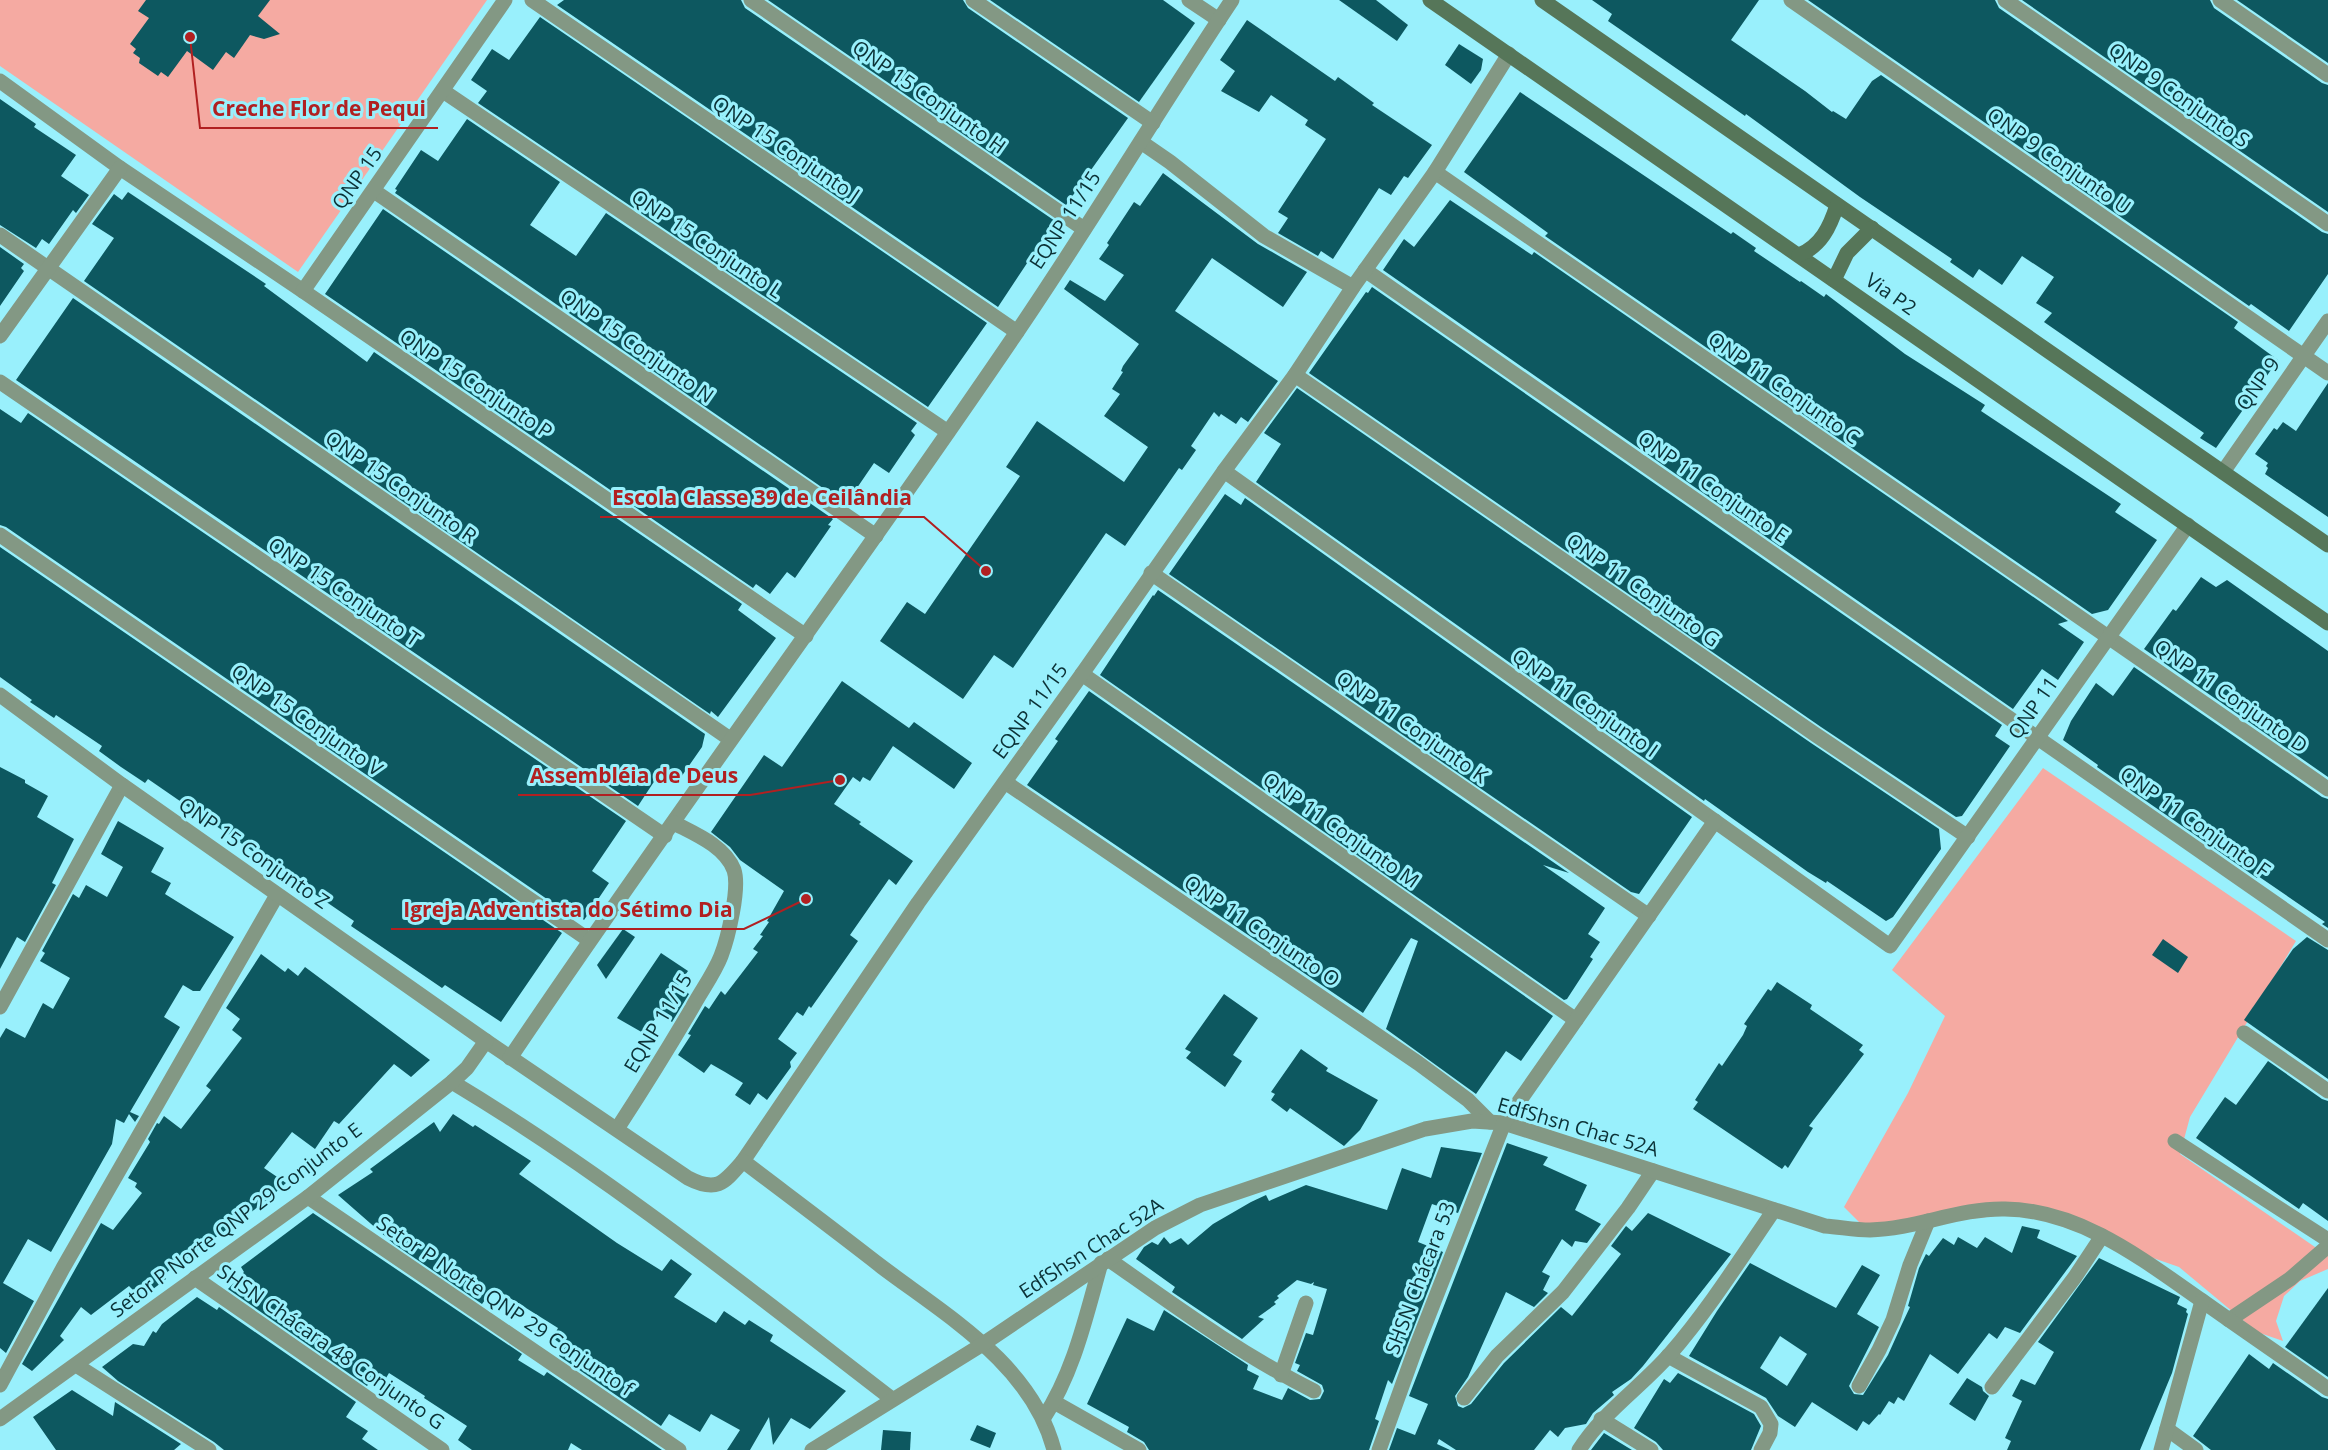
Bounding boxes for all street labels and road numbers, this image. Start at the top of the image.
street label: QNP 15 Conjunto H [847,33,1011,160]
street label: QNP 9 Conjunto S [2103,36,2255,153]
street label: QNP 15 Conjunto J [707,89,865,208]
street label: QNP 9 Conjunto U [1982,101,2137,220]
street label: QNP 15 [325,141,388,214]
street label: EQNP 11/15 [1023,165,1106,274]
street label: QNP 15 Conjunto L [626,183,788,304]
street label: Via P2 [1860,266,1922,321]
street label: QNP 15 Conjunto N [555,282,719,409]
street label: QNP 15 Conjunto P [395,322,558,445]
street label: QNP 11 Conjunto C [1703,325,1865,450]
street label: QNP 9 [2230,352,2286,416]
street label: QNP 15 Conjunto R [320,424,483,549]
street label: QNP 11 Conjunto E [1633,425,1794,549]
street label: QNP 11 Conjunto G [1561,527,1725,653]
street label: QNP 15 Conjunto T [263,531,426,652]
street label: QNP 11 Conjunto D [2149,633,2313,759]
street label: QNP 11 Conjunto I [1507,642,1664,763]
street label: QNP 15 Conjunto V [226,657,388,782]
street label: EQNP 11/15 [986,657,1073,764]
street label: QNP 11 Conjunto K [1331,664,1494,789]
street label: QNP 11 [2001,671,2064,744]
street label: QNP 11 Conjunto F [2115,760,2276,883]
street label: QNP 11 Conjunto M [1258,766,1425,894]
street label: QNP 15 Conjunto Z [174,790,335,915]
street label: QNP 11 Conjunto O [1179,868,1345,993]
street label: EQNP 11/15 [617,968,698,1078]
street label: EdfShsn Chac 52A [1494,1091,1662,1163]
street label: Setor P Norte QNP 29 Conjunto E [104,1116,367,1323]
street label: EdfShsn Chac 52A [1014,1191,1168,1304]
street label: SHSN Chácara 53 [1378,1198,1461,1358]
street label: Setor P Norte QNP 29 Conjunto f [372,1209,640,1403]
street label: SHSN Chácara 48 Conjunto G [212,1258,450,1436]

